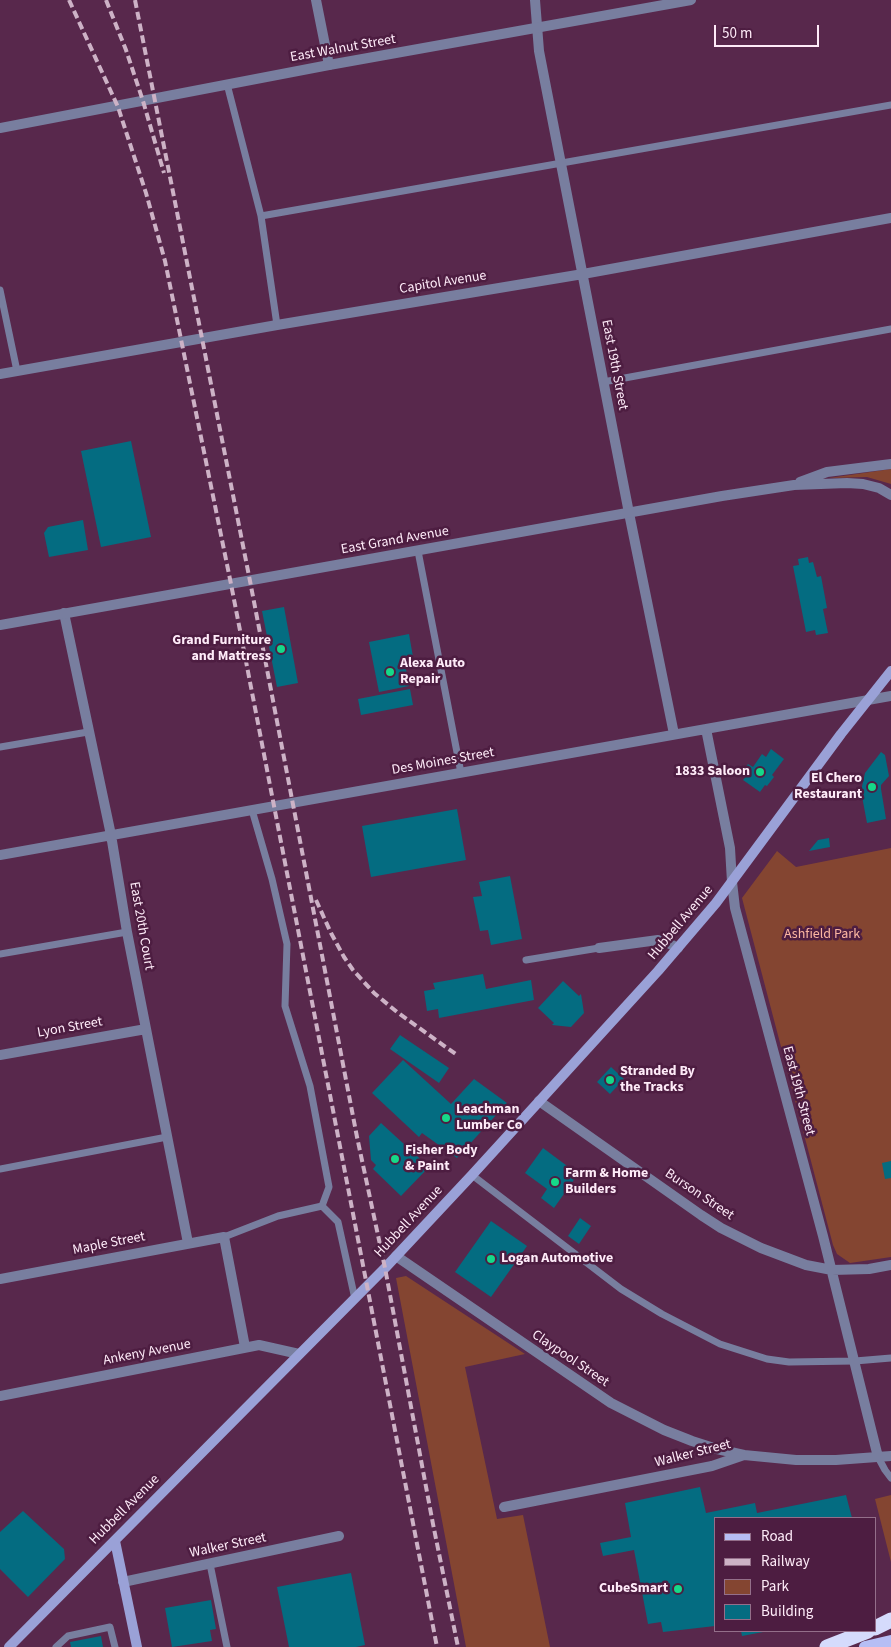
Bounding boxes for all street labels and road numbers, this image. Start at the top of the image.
street label: East Walnut Street [289,31,397,67]
street label: Capitol Avenue [398,268,488,298]
street label: East 19th Street [597,318,631,412]
street label: East Grand Avenue [340,523,450,559]
street label: Des Moines Street [390,745,496,779]
street label: East 20th Court [125,881,157,971]
street label: Hubbell Avenue [645,882,717,964]
street label: Lyon Street [36,1014,104,1042]
street label: East 19th Street [778,1045,818,1137]
street label: Burson Street [661,1166,737,1224]
street label: Hubbell Avenue [371,1183,447,1261]
street label: Maple Street [71,1229,147,1259]
street label: Claypool Street [528,1327,612,1391]
street label: Ankeny Avenue [102,1336,192,1370]
street label: Walker Street [653,1436,733,1472]
street label: Hubbell Avenue [86,1471,164,1549]
street label: Walker Street [188,1530,268,1562]

